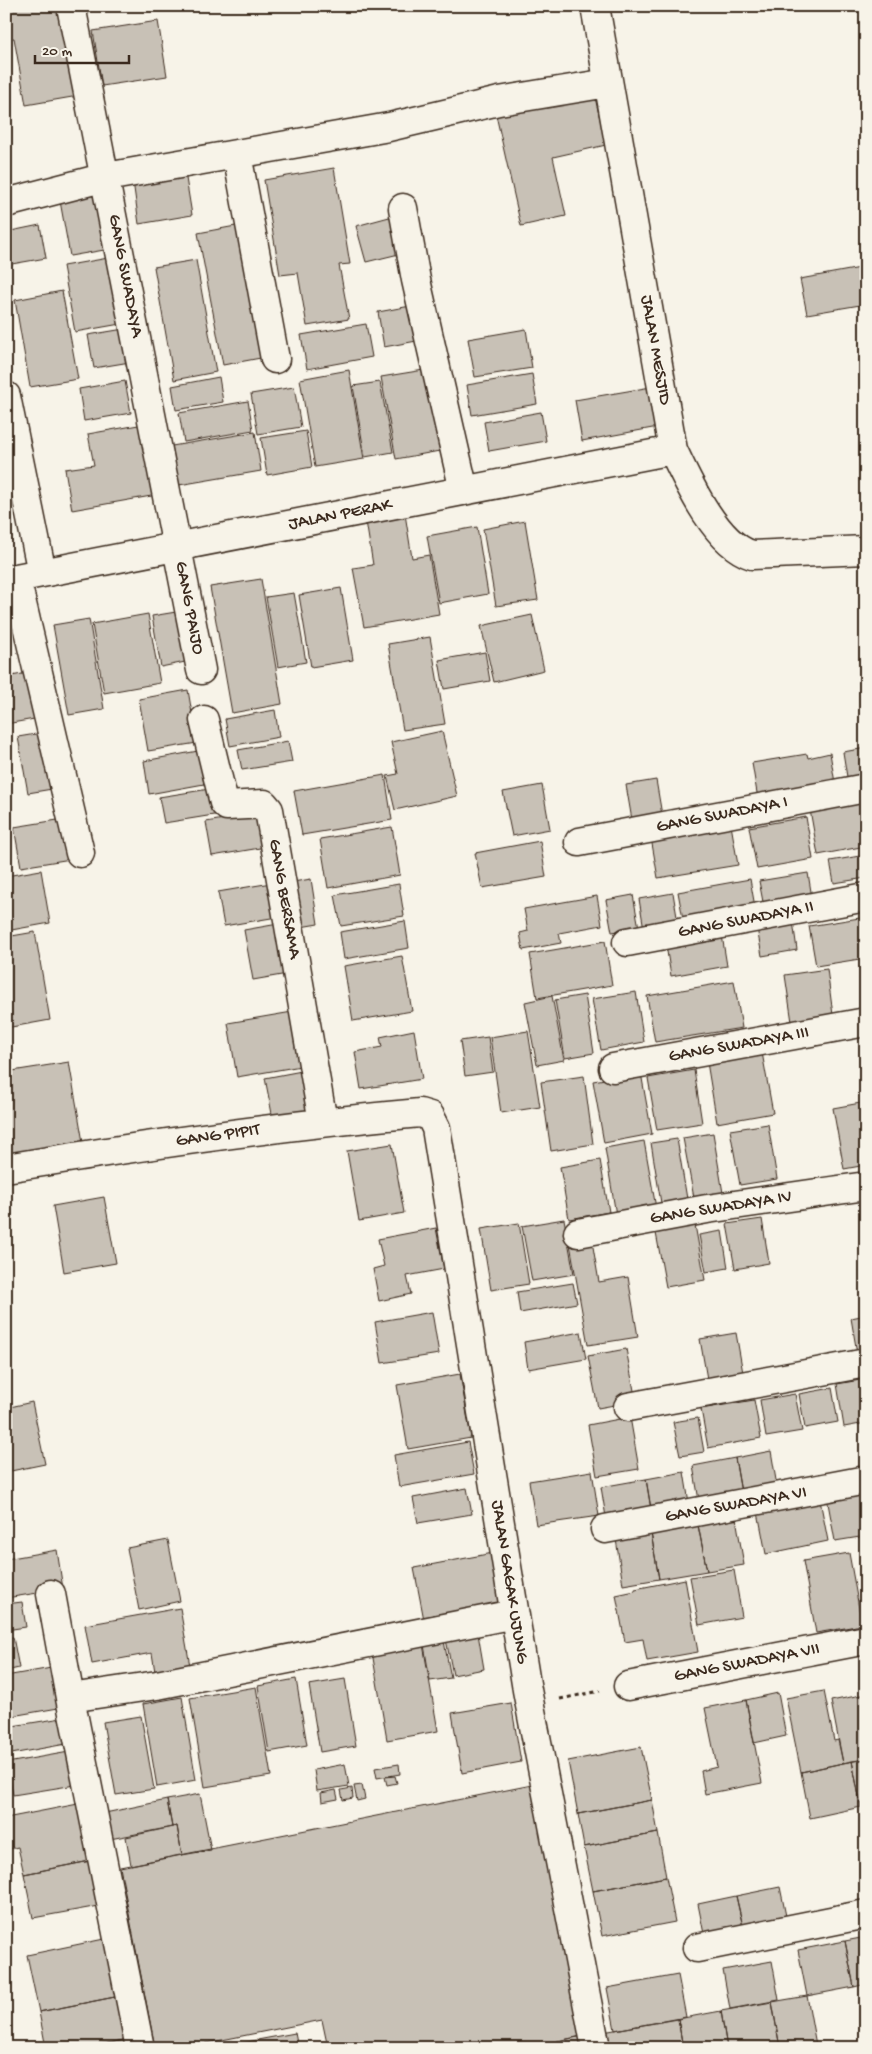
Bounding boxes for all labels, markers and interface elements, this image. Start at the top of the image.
scale bar [35,32,129,64]
text: 20 m [42,43,72,61]
street label: GANG SWADAYA [103,213,147,341]
street label: JALAN MESJID [635,294,675,407]
street label: JALAN PERAK [287,494,395,535]
street label: GANG PAIJO [170,560,208,657]
street label: GANG SWADAYA I [654,792,790,838]
street label: GANG BERSAMA [263,837,305,962]
street label: GANG SWADAYA II [676,897,816,943]
street label: GANG SWADAYA III [667,1022,811,1068]
street label: GANG PIPIT [175,1120,263,1152]
street label: GANG SWADAYA IV [648,1186,794,1230]
street label: GANG SWADAYA VI [664,1482,808,1528]
street label: JALAN GAGAK UJUNG [486,1499,532,1666]
street label: GANG SWADAYA VII [672,1639,822,1687]

